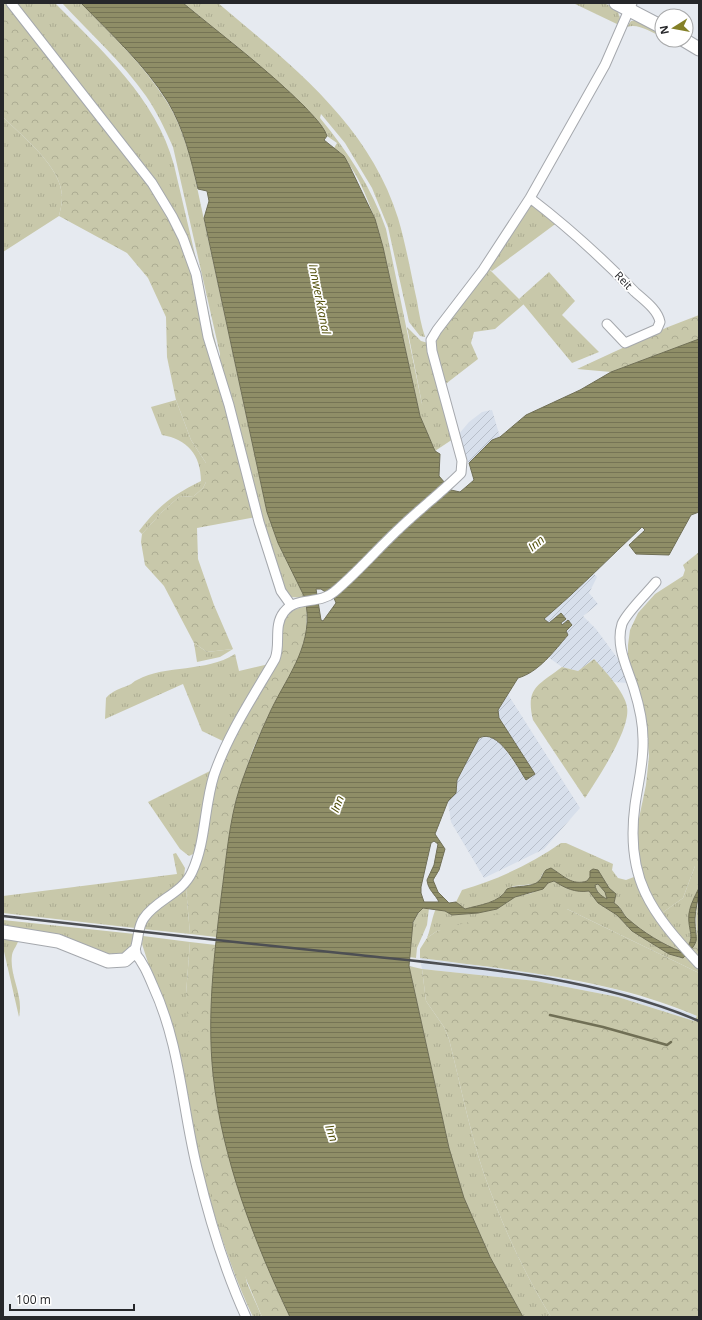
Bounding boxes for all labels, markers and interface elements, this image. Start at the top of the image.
north arrow [654,8,694,48]
text: N [655,24,672,36]
water label: Innwerkkanal [305,262,335,337]
street label: Reit [612,268,636,292]
water label: Inn [524,531,548,555]
water label: Inn [326,793,348,815]
water label: Inn [321,1122,343,1144]
scale bar [10,1286,134,1312]
text: 100 m [16,1291,51,1308]

